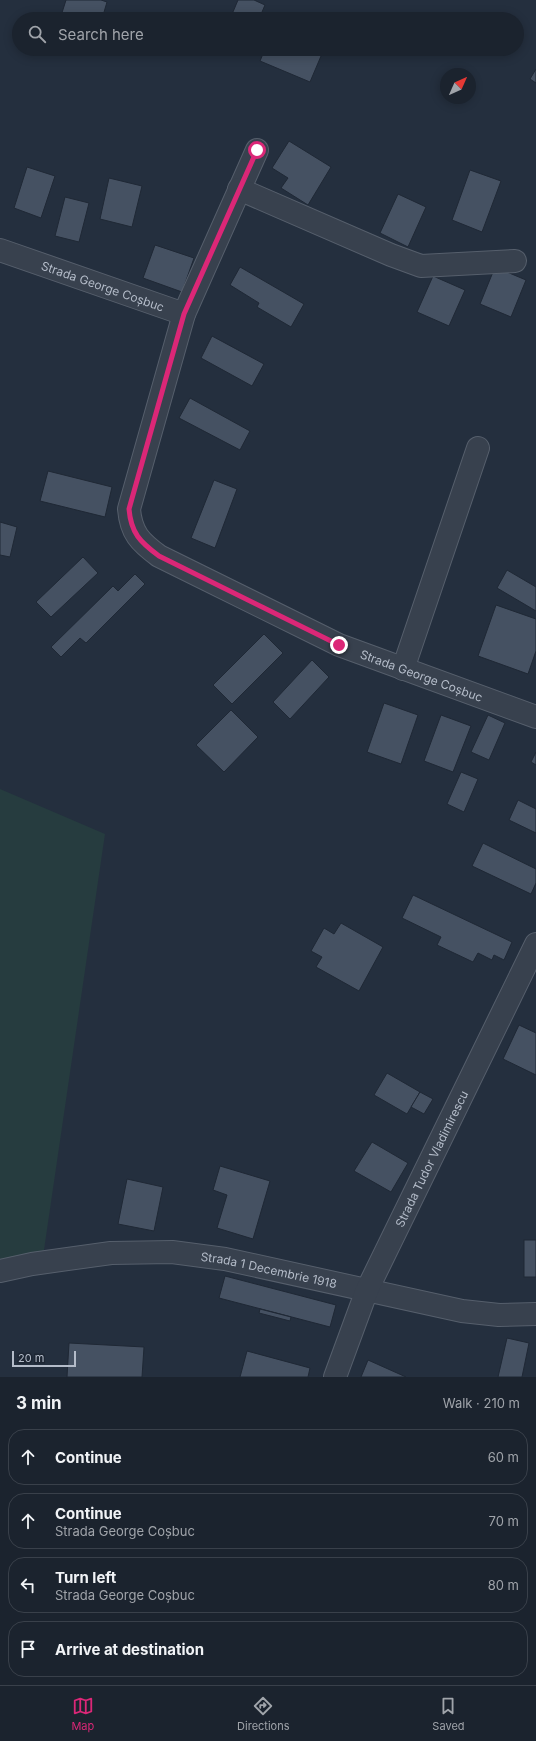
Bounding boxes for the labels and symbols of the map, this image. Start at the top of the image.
north arrow [440,68,476,104]
route start [248,141,266,159]
street label: Strada George Coșbuc [39,257,167,314]
route end [330,636,348,654]
street label: Strada George Coșbuc [358,646,485,704]
street label: Strada Tudor Vladimirescu [392,1088,471,1229]
street label: Strada 1 Decembrie 1918 [200,1248,338,1291]
scale bar [12,1349,76,1368]

